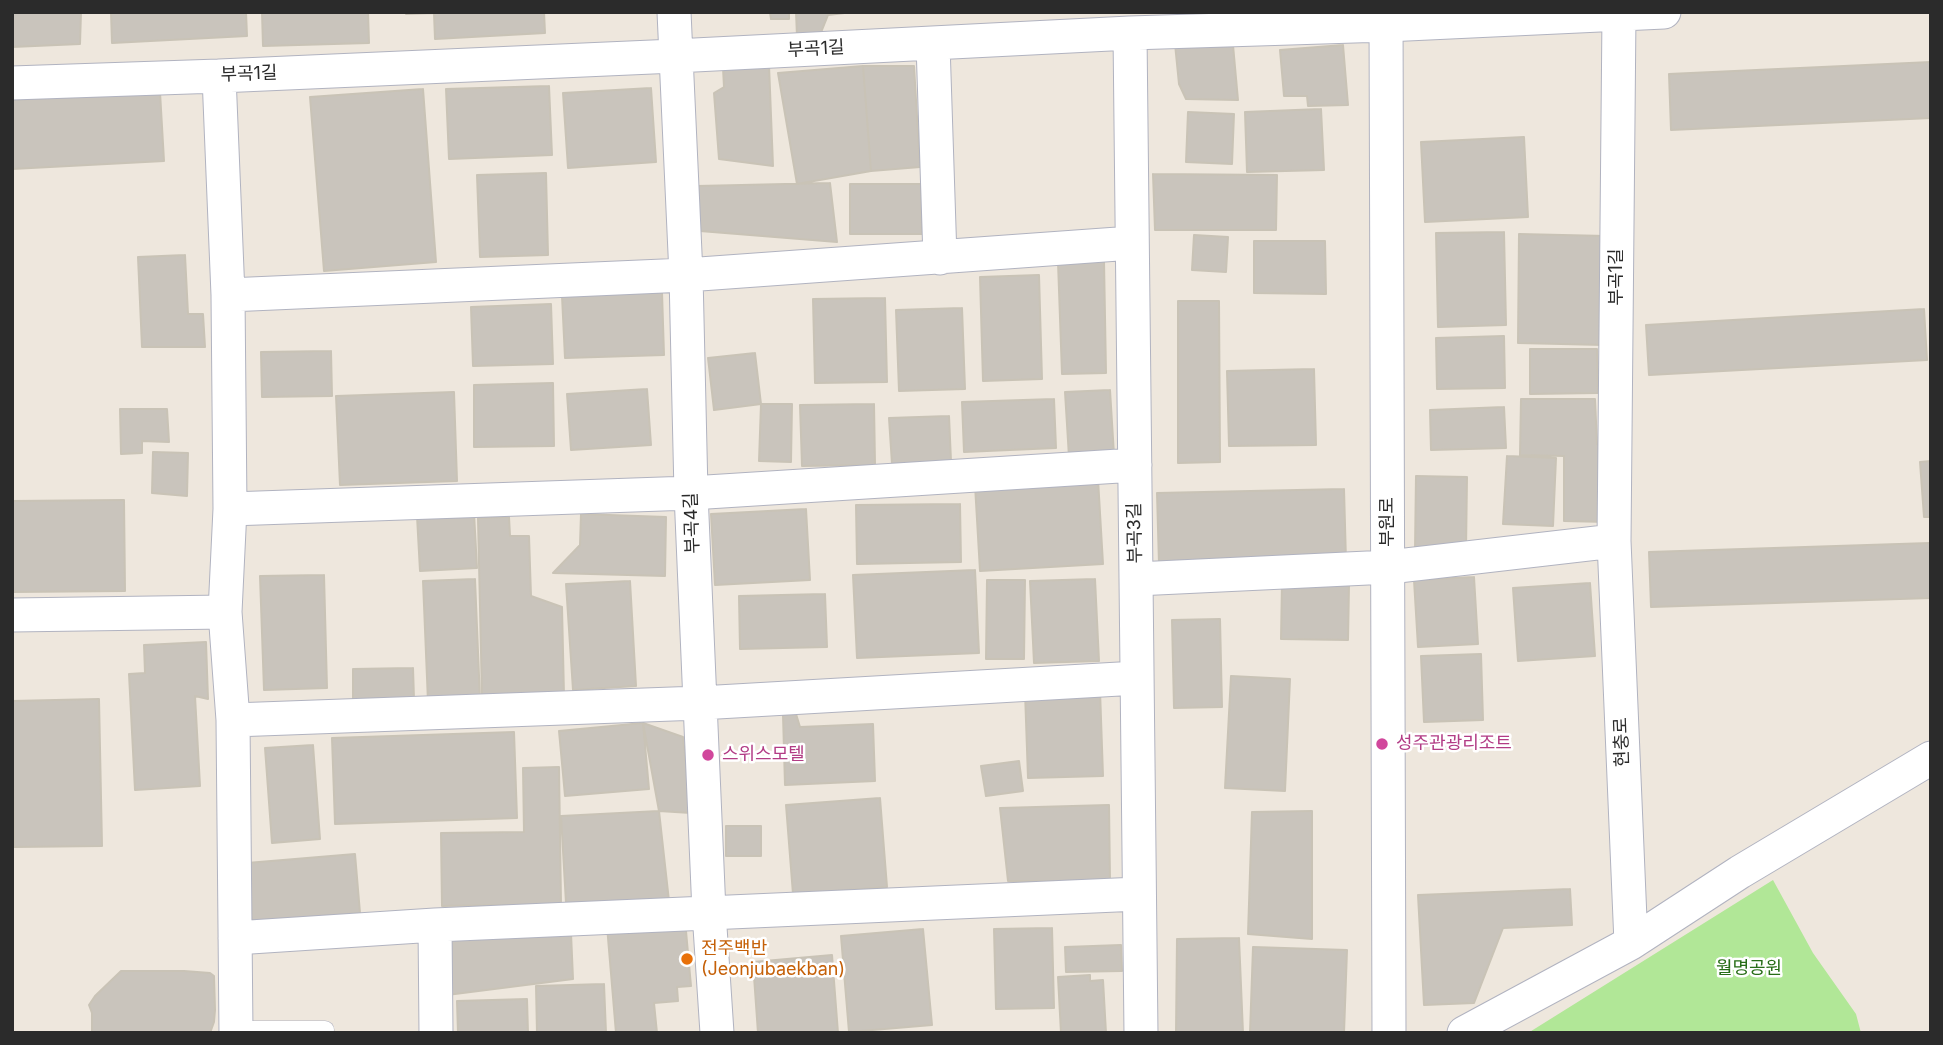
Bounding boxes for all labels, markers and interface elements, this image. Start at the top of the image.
street label: 부곡1길 [787,37,845,61]
street label: 부곡1길 [220,62,278,86]
street label: 부곡1길 [1606,248,1628,306]
street label: 부곡4길 [680,492,704,554]
street label: 부원로 [1377,497,1399,547]
street label: 부곡3길 [1124,502,1146,564]
street label: 현충로 [1610,717,1634,767]
place label: 성주관광리조트 [1396,733,1512,755]
marker: 성주관광리조트 [1374,736,1390,752]
place label: 스위스모텔 [722,744,805,766]
marker: 스위스모텔 [700,747,716,763]
place label: 전주백반 (Jeonjubaekban) [701,938,845,981]
marker: 전주백반 (Jeonjubaekban) [679,951,695,967]
park label: 월명공원 [1716,958,1782,980]

